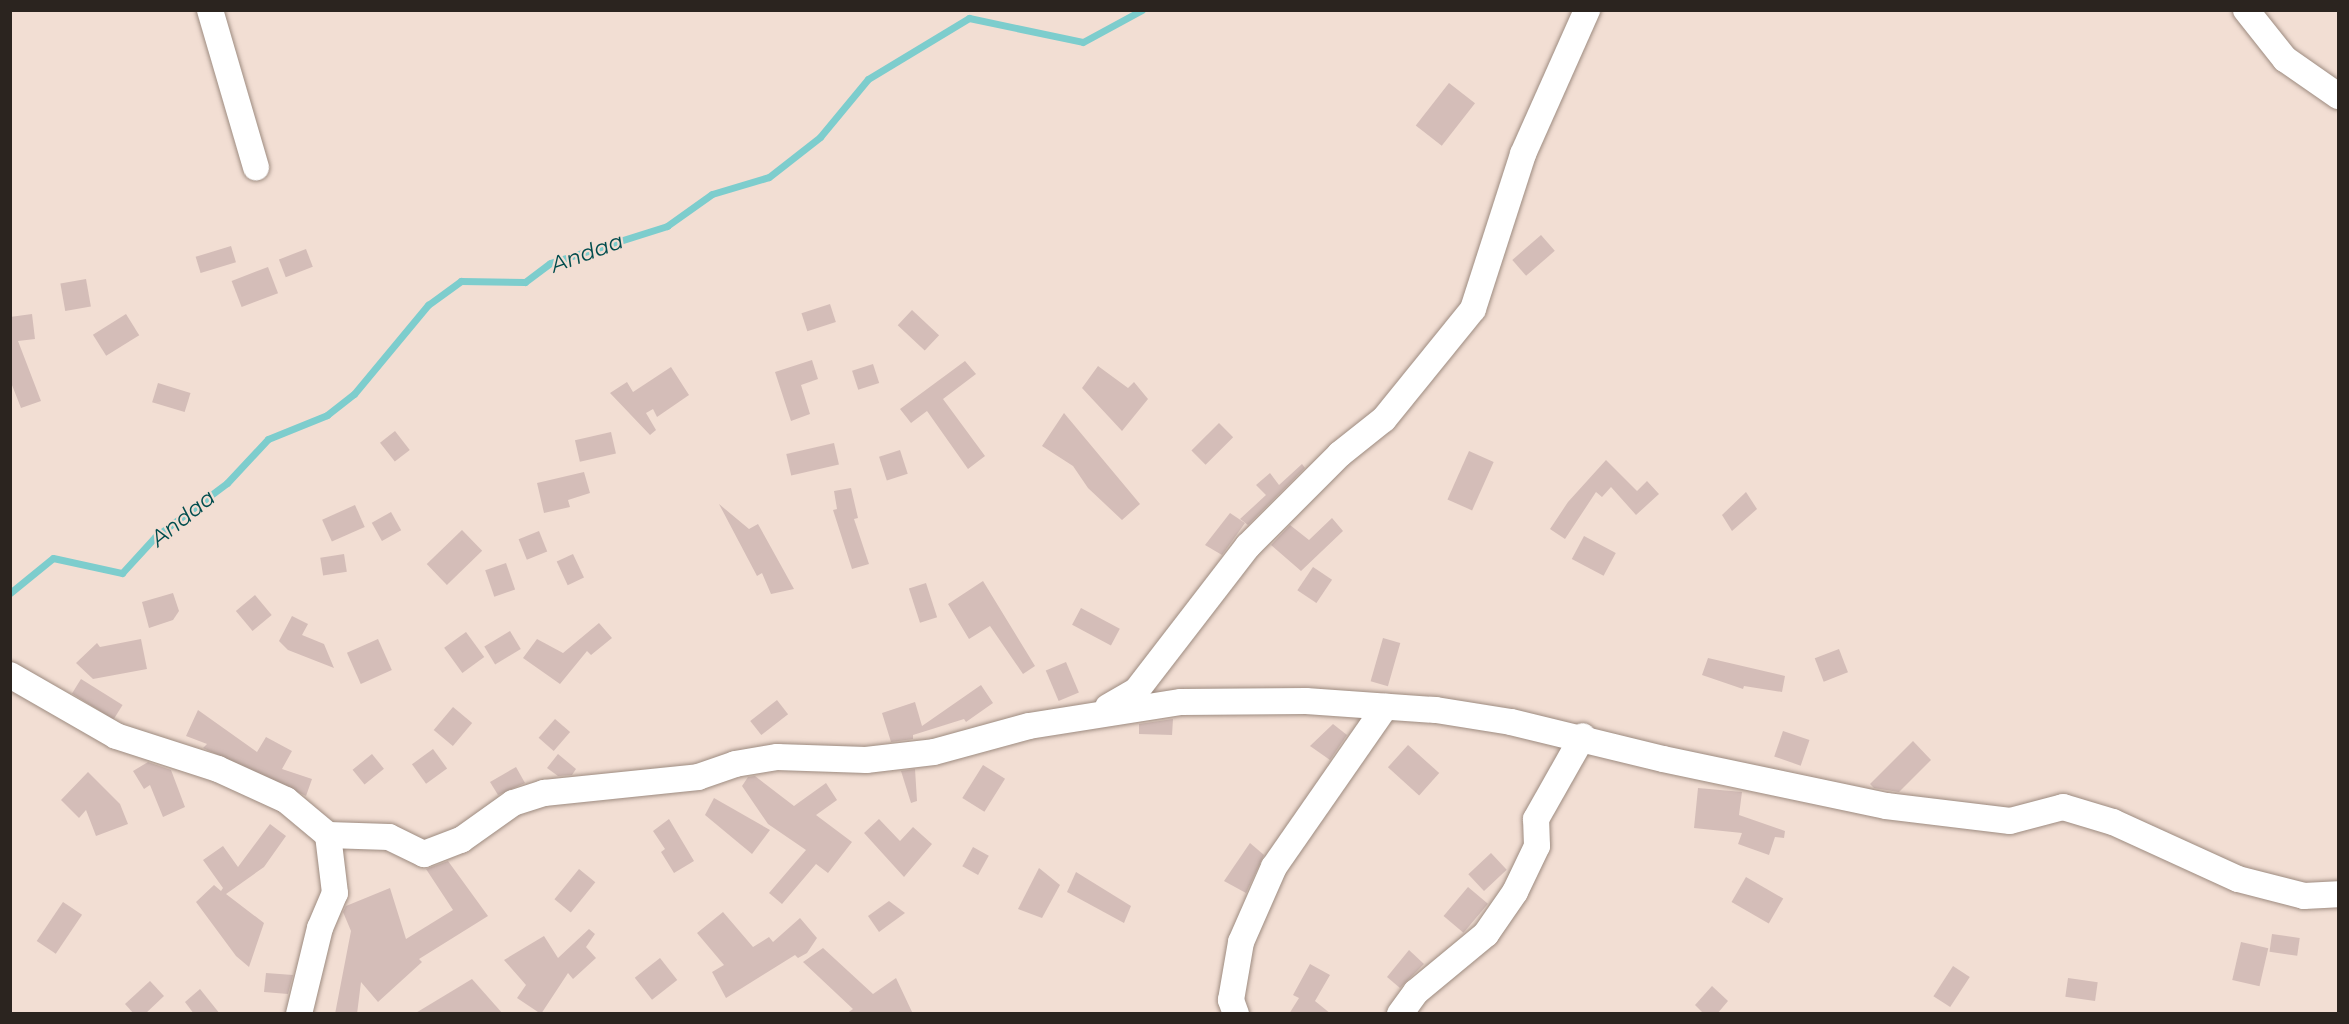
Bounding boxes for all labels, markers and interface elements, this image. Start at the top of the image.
water label: Andaa [547,228,627,278]
water label: Andaa [145,484,221,552]

